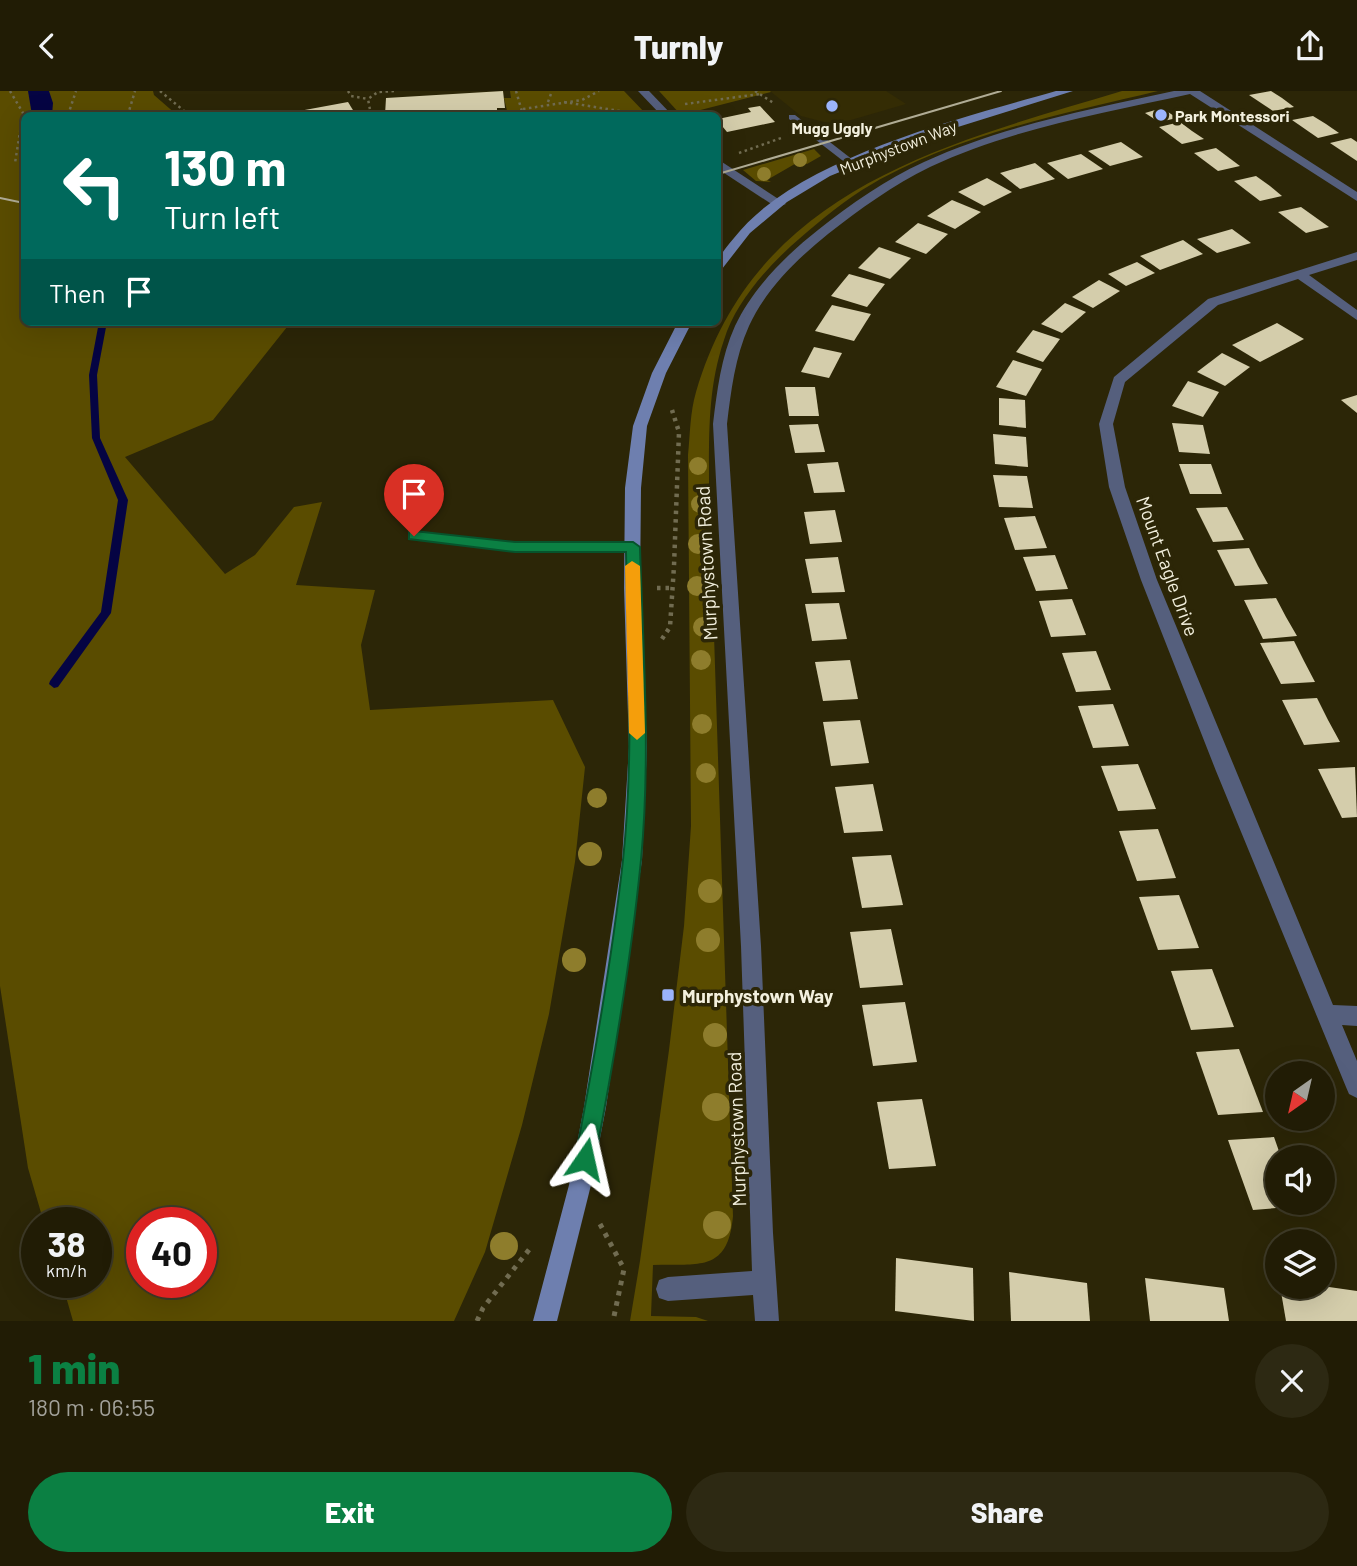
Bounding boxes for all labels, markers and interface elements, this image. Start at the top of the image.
icon: back [28,27,66,65]
text: Turnly [634,27,723,65]
icon: share [1291,27,1329,65]
marker: Mugg Uggly [824,98,840,114]
place label: Park Montessori [1175,106,1290,125]
marker: Park Montessori [1153,107,1169,123]
street label: Murphystown Way [837,116,960,178]
place label: Mugg Uggly [792,118,872,137]
text: 130 m [164,137,286,196]
icon: left [49,140,140,231]
text: Turn left [164,197,281,235]
icon: arrive [120,273,158,311]
text: Then [49,277,106,308]
pin [384,464,444,536]
icon: arrive [395,475,433,513]
street label: Murphystown Road [690,485,722,641]
street label: Mount Eagle Drive [1132,493,1204,639]
place label: Murphystown Way [682,984,834,1007]
marker: Murphystown Way [660,987,676,1003]
street label: Murphystown Road [722,1051,750,1207]
north arrow [1265,1061,1335,1131]
map controls [1265,1061,1335,1299]
position arrow [548,1122,622,1196]
button: sound [1265,1145,1335,1215]
speed limit sign: 40 [126,1207,217,1298]
text: 38 [48,1222,85,1264]
button: layers [1265,1229,1335,1299]
text: km/h [46,1259,87,1281]
text: 1 min [28,1342,120,1392]
button: close [1255,1344,1329,1418]
text: 180 m · 06:55 [28,1393,155,1421]
button: Exit [28,1472,672,1552]
button: Share [686,1472,1329,1552]

